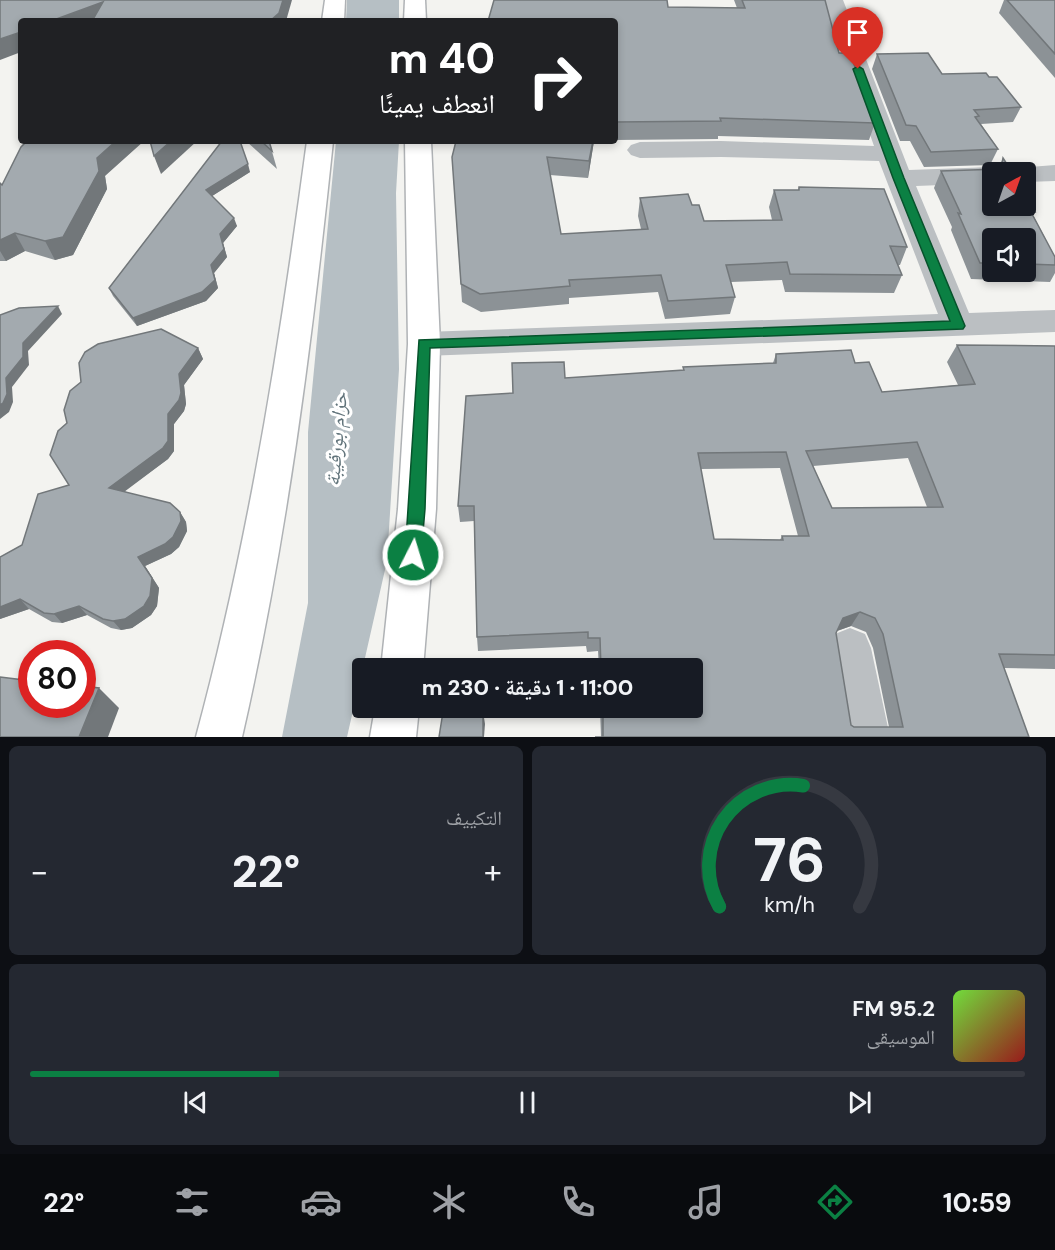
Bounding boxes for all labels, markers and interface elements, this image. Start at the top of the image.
pin [832,7,883,69]
icon: arrive [841,16,874,49]
text: 40 m [389,31,495,86]
icon: right [516,42,594,120]
text: انعطف يمينًا [379,86,495,121]
north arrow [982,162,1036,216]
map controls [982,162,1036,282]
button: sound [982,228,1036,282]
water label: حزام بورقيبة [319,391,354,487]
position arrow [381,523,445,587]
speed limit sign: 80 [18,640,96,718]
text: 11:00 · 1 دقيقة · 230 m [422,673,633,702]
text: التكييف [446,805,502,831]
text: 76 [753,819,825,900]
text: 22° [232,842,300,901]
text: − [30,850,48,893]
text: + [484,850,502,893]
text: km/h [764,892,814,920]
text: 95.2 FM [852,994,935,1023]
text: الموسيقى [867,1024,935,1050]
icon: previous [179,1086,212,1119]
icon: pause [511,1086,544,1119]
icon: next [843,1086,876,1119]
icon: filters [171,1181,213,1223]
icon: car [300,1181,342,1223]
icon: climate [428,1181,470,1223]
icon: phone [557,1181,599,1223]
icon: music [685,1181,727,1223]
icon: directions [814,1181,856,1223]
text: 22° [43,1185,84,1220]
text: 10:59 [943,1185,1012,1220]

